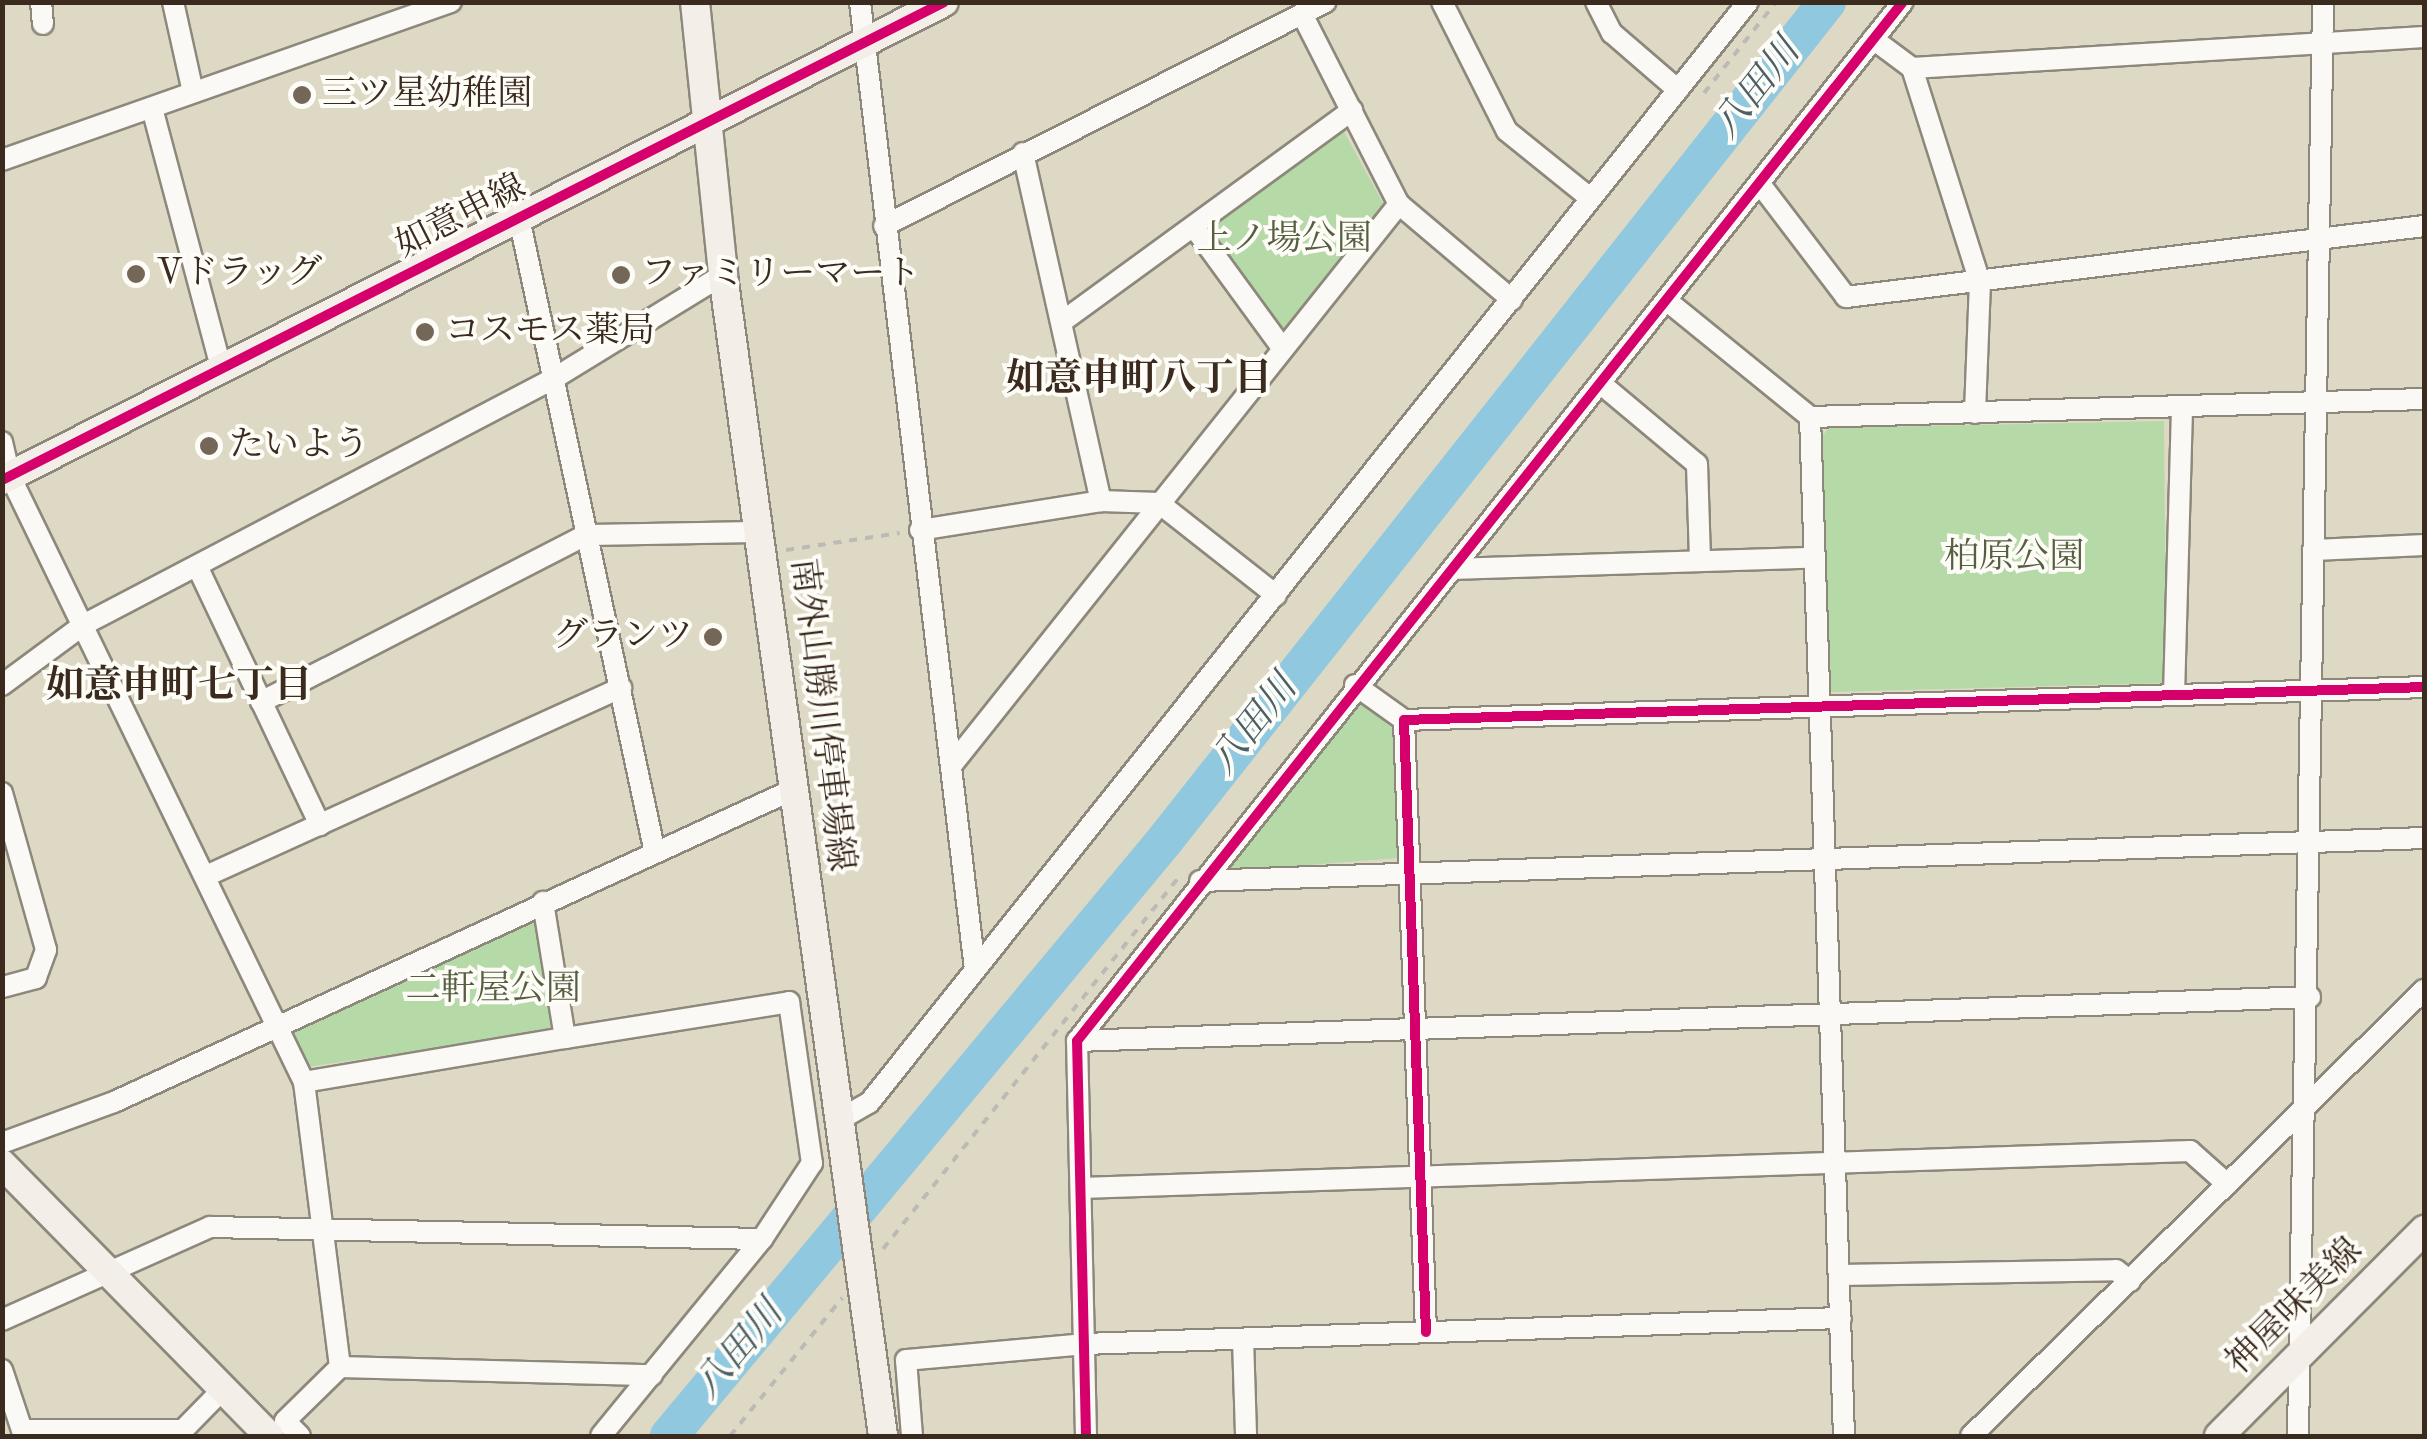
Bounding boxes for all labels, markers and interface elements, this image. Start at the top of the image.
water label: 八田川 [1705,31,1811,149]
place label: 三ツ星幼稚園 [322,74,532,116]
marker: 三ツ星幼稚園 [291,84,313,106]
street label: 如意申線 [389,167,533,267]
park label: 上ノ場公園 [1197,219,1371,261]
place label: Vドラッグ [156,253,323,295]
place label: ファミリーマート [641,254,921,296]
marker: Vドラッグ [125,263,147,285]
marker: ファミリーマート [610,264,632,286]
place label: コスモス薬局 [445,311,655,353]
marker: コスモス薬局 [414,321,436,343]
district label: 如意申町八丁目 [1006,358,1272,404]
place label: たいよう [229,425,369,467]
marker: たいよう [198,435,220,457]
park label: 柏原公園 [1944,537,2084,579]
street label: 南外山勝川停車場線 [781,556,861,874]
place label: グランツ [553,616,693,658]
marker: グランツ [702,626,724,648]
district label: 如意申町七丁目 [46,665,312,711]
water label: 八田川 [1202,667,1308,785]
park label: 二軒屋公園 [406,969,580,1011]
street label: 神屋味美線 [2218,1230,2372,1384]
water label: 八田川 [686,1293,794,1409]

